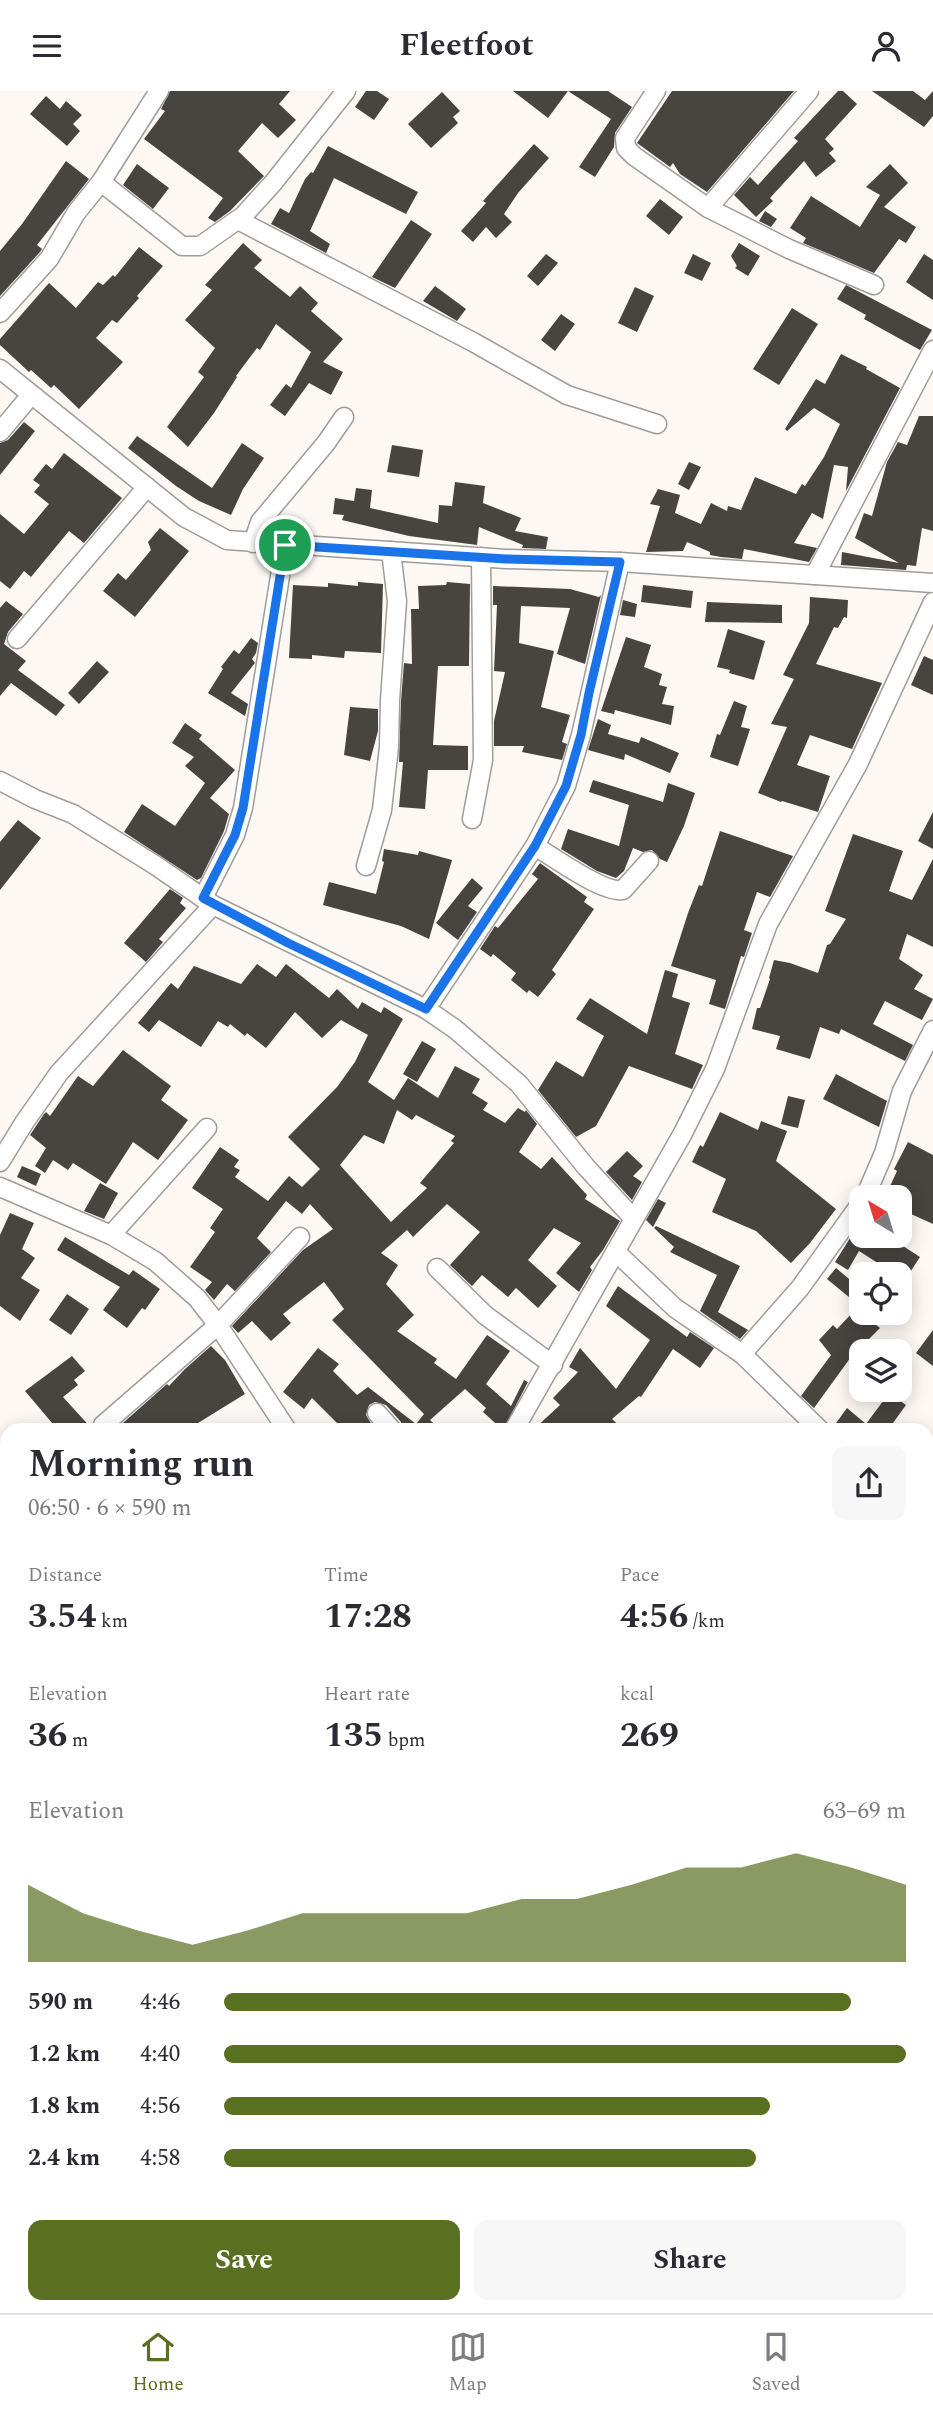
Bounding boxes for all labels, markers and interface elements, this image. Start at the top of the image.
text: Fleetfoot [399,21,534,70]
icon: menu [28,27,66,65]
icon: person [867,27,905,65]
pin [255,515,315,575]
icon: arrive [266,526,304,564]
north arrow [849,1185,912,1248]
map controls [849,1185,912,1402]
button: locate [849,1262,912,1325]
button: layers [849,1339,912,1402]
text: Morning run [28,1436,254,1494]
button: share [832,1446,906,1520]
text: 06:50 · 6 × 590 m [28,1491,192,1526]
text: Distance [28,1561,102,1590]
text: Time [324,1561,368,1590]
text: Pace [620,1561,659,1590]
text: 3.54 [28,1590,96,1643]
text: 17:28 [324,1590,412,1643]
text: 4:56 [620,1590,688,1643]
text: km [96,1607,128,1636]
text: /km [688,1607,725,1636]
text: Elevation [28,1680,108,1709]
text: Heart rate [324,1680,410,1709]
text: kcal [620,1680,654,1709]
text: 36 [28,1709,67,1762]
text: 135 [324,1709,383,1762]
text: 269 [620,1709,679,1762]
text: m [67,1726,88,1755]
text: bpm [383,1726,425,1755]
text: Elevation [28,1794,124,1829]
text: 63–69 m [823,1794,906,1829]
text: 590 m [28,1985,93,2020]
text: 4:46 [140,1985,180,2020]
text: 1.2 km [28,2037,100,2072]
text: 4:40 [140,2037,180,2072]
text: 1.8 km [28,2089,100,2124]
text: 4:56 [140,2089,180,2124]
text: 2.4 km [28,2141,100,2176]
text: 4:58 [140,2141,180,2176]
button: Save [28,2220,460,2300]
button: Share [474,2220,906,2300]
tab: Home [132,2328,184,2399]
tab: Map [449,2328,487,2399]
tab: Saved [752,2328,801,2399]

